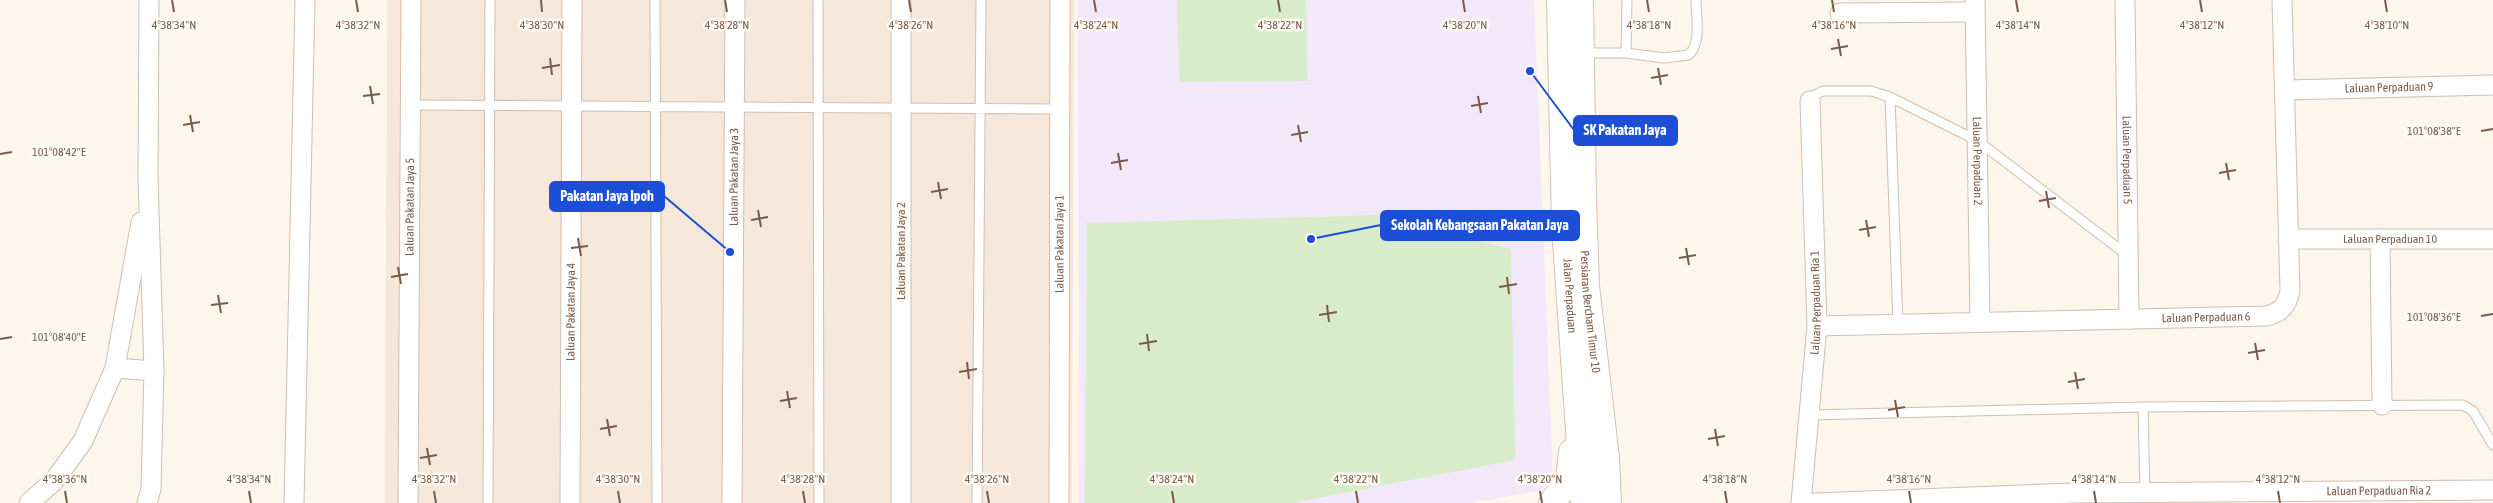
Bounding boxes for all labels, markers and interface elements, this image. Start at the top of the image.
text: 4°38'34"N [152,18,196,32]
text: 4°38'32"N [336,18,380,32]
text: 4°38'30"N [520,18,564,32]
text: 4°38'28"N [705,18,749,32]
text: 4°38'26"N [889,18,933,32]
text: 4°38'24"N [1074,18,1118,32]
text: 4°38'22"N [1258,18,1302,32]
text: 4°38'20"N [1443,18,1487,32]
text: 4°38'18"N [1627,18,1671,32]
text: 4°38'16"N [1812,18,1856,32]
text: 4°38'14"N [1996,18,2040,32]
text: 4°38'12"N [2180,18,2224,32]
text: 4°38'10"N [2365,18,2409,32]
street label: Laluan Perpaduan 9 [2345,79,2434,96]
callout: SK Pakatan Jaya [1574,116,1677,145]
street label: Laluan Perpaduan 5 [2119,116,2135,204]
street label: Laluan Perpaduan 2 [1970,117,1985,205]
text: SK Pakatan Jaya [1584,122,1667,138]
text: 101°08'38"E [2407,124,2461,138]
street label: Laluan Pakatan Jaya 3 [727,128,741,226]
text: 101°08'42"E [32,145,86,159]
street label: Laluan Pakatan Jaya 5 [402,158,417,256]
callout: Pakatan Jaya Ipoh [550,182,664,211]
text: Pakatan Jaya Ipoh [560,188,654,204]
street label: Laluan Pakatan Jaya 1 [1052,195,1067,293]
street label: Laluan Pakatan Jaya 2 [894,202,908,300]
callout: Sekolah Kebangsaan Pakatan Jaya [1381,211,1579,240]
text: Sekolah Kebangsaan Pakatan Jaya [1391,217,1569,233]
street label: Laluan Perpaduan 10 [2343,232,2437,246]
street label: Persiaran Bercham Timur 10 [1578,250,1603,374]
street label: Laluan Perpaduan Ria 1 [1807,250,1824,356]
street label: Jalan Perpaduan [1560,258,1579,334]
street label: Laluan Pakatan Jaya 4 [564,263,578,361]
street label: Laluan Perpaduan 6 [2161,309,2251,325]
text: 101°08'36"E [2407,310,2461,324]
text: 101°08'40"E [32,330,86,344]
text: 4°38'36"N [43,472,87,486]
text: 4°38'34"N [227,472,271,486]
text: 4°38'32"N [412,472,456,486]
text: 4°38'30"N [596,472,640,486]
text: 4°38'28"N [781,472,825,486]
text: 4°38'26"N [965,472,1009,486]
text: 4°38'24"N [1150,472,1194,486]
text: 4°38'22"N [1334,472,1378,486]
text: 4°38'20"N [1518,472,1562,486]
text: 4°38'18"N [1703,472,1747,486]
text: 4°38'16"N [1887,472,1931,486]
text: 4°38'14"N [2072,472,2116,486]
text: 4°38'12"N [2256,472,2300,486]
street label: Laluan Perpaduan Ria 2 [2326,483,2431,498]

